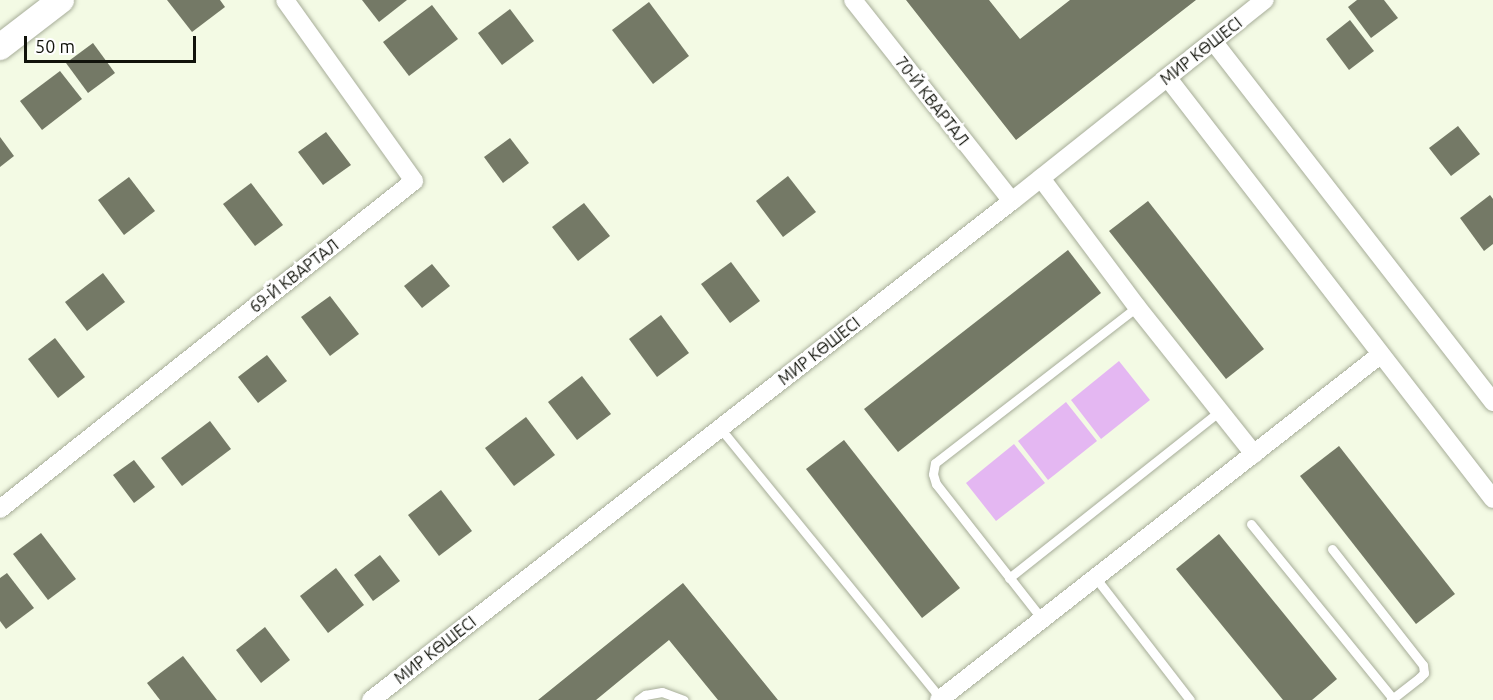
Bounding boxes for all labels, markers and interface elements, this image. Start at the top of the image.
street label: МИР КӨШЕСІ [1156,13,1246,89]
scale bar [27,24,200,62]
text: 50 m [35,36,75,56]
street label: 70-Й КВАРТАЛ [891,53,973,149]
street label: 69-Й КВАРТАЛ [246,235,342,317]
street label: МИР КӨШЕСІ [774,313,864,389]
street label: МИР КӨШЕСІ [390,612,480,688]

